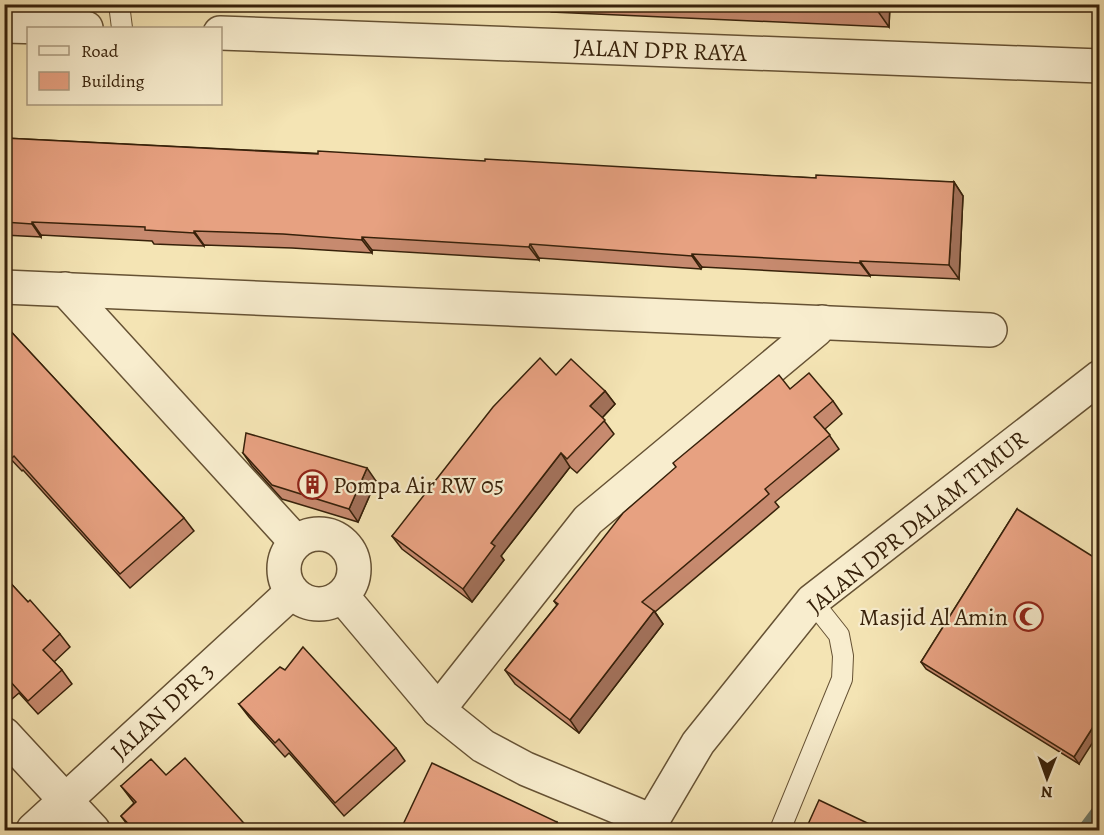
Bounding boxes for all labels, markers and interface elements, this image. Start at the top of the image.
legend [27,27,222,105]
street label: JALAN DPR RAYA [573,31,748,69]
text: Road [81,39,119,63]
text: Building [81,69,145,93]
street label: JALAN DPR DALAM TIMUR [800,423,1034,621]
building icon: Pompa Air RW 05 [296,469,328,501]
place label: Pompa Air RW 05 [333,469,504,501]
place label: Masjid Al Amin [859,601,1008,633]
mosque icon: Masjid Al Amin [1013,601,1045,633]
street label: JALAN DPR 3 [104,655,220,767]
north arrow [1017,748,1077,808]
text: N [1040,781,1053,803]

